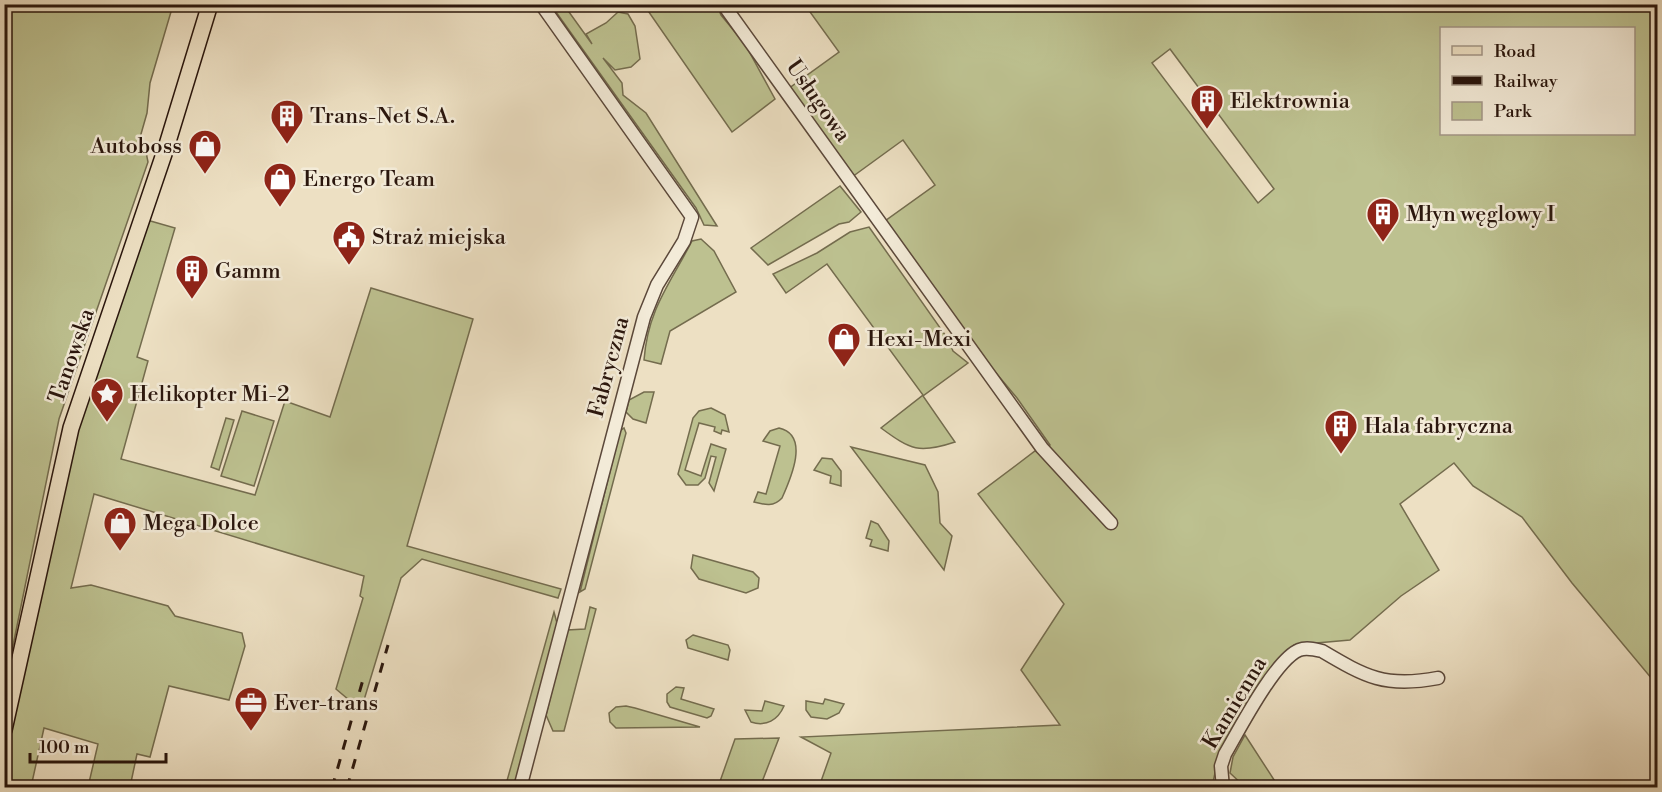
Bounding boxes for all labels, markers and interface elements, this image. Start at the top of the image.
legend [1440,27,1635,135]
text: Road [1494,40,1537,63]
street label: Usługowa [780,55,857,148]
text: Railway [1494,70,1558,93]
building icon: Elektrownia [1189,83,1225,130]
place label: Elektrownia [1230,88,1351,115]
building icon: Trans-Net S.A. [269,98,305,145]
text: Park [1494,100,1533,123]
place label: Trans-Net S.A. [310,103,455,130]
shop icon: Autoboss [187,128,223,175]
place label: Autoboss [89,133,182,160]
shop icon: Energo Team [262,161,298,208]
place label: Energo Team [303,166,435,193]
building icon: Młyn węglowy I [1365,196,1401,243]
place label: Młyn węglowy I [1406,201,1556,228]
public building icon: Straż miejska [331,219,367,266]
place label: Straż miejska [372,224,507,251]
building icon: Gamm [174,253,210,300]
place label: Gamm [215,258,281,285]
street label: Tanowska [43,304,101,407]
street label: Fabryczna [583,313,636,420]
shop icon: Hexi-Mexi [826,321,862,368]
place label: Hexi-Mexi [867,326,972,353]
place icon: Helikopter Mi-2 [89,376,125,423]
place label: Helikopter Mi-2 [130,381,290,408]
building icon: Hala fabryczna [1323,408,1359,455]
place label: Hala fabryczna [1364,413,1514,440]
shop icon: Mega Dolce [102,505,138,552]
place label: Mega Dolce [143,510,259,537]
street label: Kamienna [1197,651,1274,754]
office icon: Ever-trans [233,685,269,732]
place label: Ever-trans [274,690,378,717]
scale bar [30,726,166,764]
text: 100 m [39,736,90,759]

